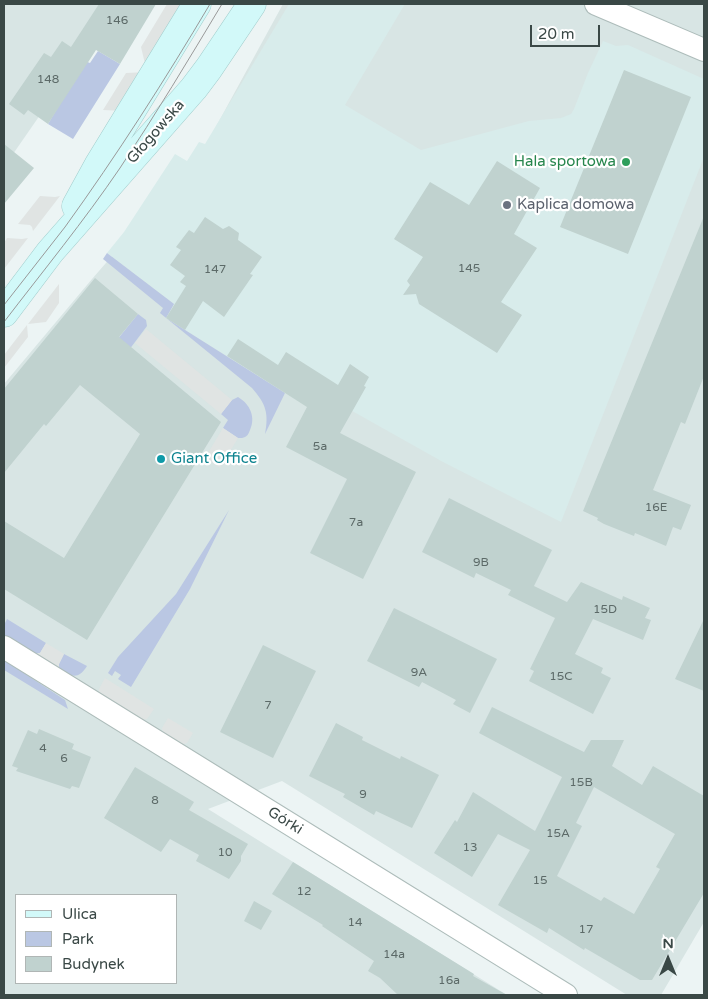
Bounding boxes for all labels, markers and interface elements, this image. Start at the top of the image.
house number: 146 [106,14,128,28]
scale bar [533,15,603,47]
text: 20 m [538,25,575,43]
house number: 148 [37,73,59,87]
street label: Głogowska [123,97,189,167]
place label: Hala sportowa [514,153,616,171]
marker: Hala sportowa [620,156,632,168]
place label: Kaplica domowa [517,196,634,214]
marker: Kaplica domowa [501,199,513,211]
house number: 145 [458,262,480,276]
house number: 147 [204,263,226,277]
house number: 5a [313,440,327,454]
place label: Giant Office [171,450,257,468]
marker: Giant Office [155,453,167,465]
house number: 16E [645,501,667,515]
house number: 7a [349,516,363,530]
house number: 9B [473,556,489,570]
house number: 15D [593,603,617,617]
house number: 9A [411,666,427,680]
house number: 15C [549,670,573,684]
house number: 7 [264,699,272,713]
house number: 4 [39,742,47,756]
house number: 6 [60,752,68,766]
house number: 15B [569,776,593,790]
house number: 9 [359,788,367,802]
house number: 8 [151,794,159,808]
street label: Górki [264,803,306,839]
house number: 15A [546,827,570,841]
house number: 13 [462,841,478,855]
house number: 10 [217,846,233,860]
house number: 15 [532,874,548,888]
house number: 12 [296,885,312,899]
legend [15,894,178,984]
text: Ulica [62,905,97,923]
house number: 14 [347,916,363,930]
house number: 17 [578,923,594,937]
text: Park [62,930,94,948]
north arrow [643,934,693,984]
text: N [662,935,674,952]
house number: 14a [383,948,405,962]
text: Budynek [62,955,125,973]
house number: 16a [438,974,460,988]

